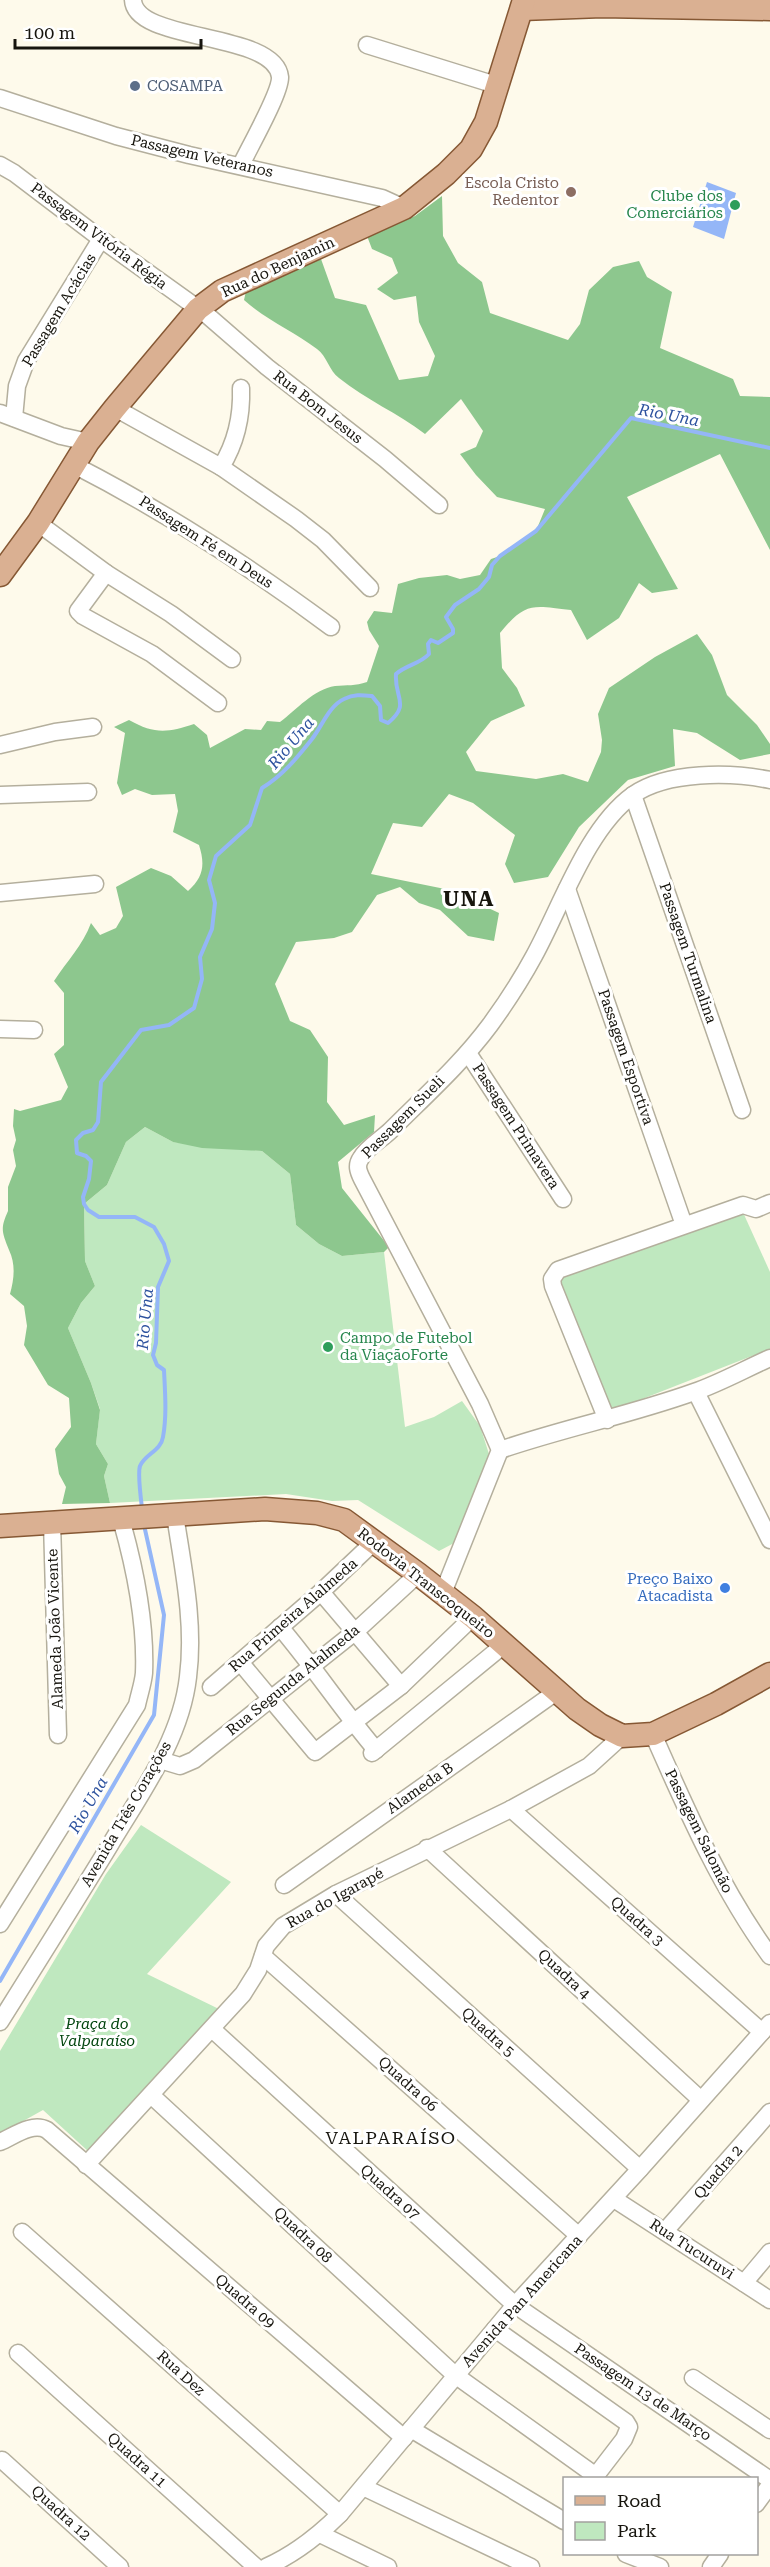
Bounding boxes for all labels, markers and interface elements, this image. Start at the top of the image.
scale bar [15,12,201,50]
text: 100 m [24,22,75,43]
place label: COSAMPA [147,77,224,95]
marker: COSAMPA [128,79,142,93]
street label: Passagem Veteranos [129,131,275,181]
place label: Escola Cristo Redentor [464,174,559,209]
street label: Passagem Vitória Régia [27,179,171,293]
marker: Escola Cristo Redentor [564,185,578,199]
place label: Clube dos Comerciários [626,187,723,222]
marker: Clube dos Comerciários [728,198,742,212]
street label: Rua do Benjamin [219,233,338,301]
street label: Passagem Acácias [18,250,100,370]
street label: Rua Bom Jesus [270,367,366,447]
water label: Rio Una [636,400,701,430]
street label: Passagem Fé em Deus [136,492,276,592]
water label: Rio Una [263,713,318,773]
street label: Passagem Turmalina [655,880,721,1026]
district label: UNA [443,887,495,911]
street label: Passagem Esportiva [594,987,658,1127]
street label: Passagem Primavera [469,1060,563,1192]
street label: Passagem Sueli [358,1072,448,1162]
water label: Rio Una [133,1287,157,1351]
place label: Campo de Futebol da ViaçãoForte [340,1329,473,1364]
marker: Campo de Futebol da ViaçãoForte [321,1340,335,1354]
street label: Rodovia Transcoqueiro [354,1524,498,1642]
street label: Alameda João Vicente [43,1548,67,1710]
street label: Rua Primeira Alalmeda [225,1554,361,1676]
place label: Preço Baixo Atacadista [627,1570,713,1605]
marker: Preço Baixo Atacadista [718,1581,732,1595]
street label: Rua Segunda Alalmeda [223,1621,363,1739]
street label: Avenida Três Corações [77,1738,175,1890]
street label: Alameda B [383,1759,457,1817]
street label: Passagem Salomão [661,1766,737,1896]
water label: Rio Una [64,1773,112,1837]
street label: Rua do Igarapé [283,1864,387,1932]
street label: Quadra 3 [607,1892,667,1950]
street label: Quadra 4 [534,1945,594,2003]
street label: Quadra 5 [458,2003,518,2061]
park label: Praça do Valparaíso [59,2015,135,2050]
street label: Quadra 06 [375,2053,441,2115]
district label: VALPARAÍSO [326,2127,456,2148]
street label: Quadra 2 [690,2141,746,2203]
street label: Quadra 07 [357,2161,423,2223]
street label: Quadra 08 [270,2203,336,2267]
street label: Rua Tucuruvi [646,2215,738,2283]
street label: Avenida Pan Americana [458,2231,586,2371]
street label: Quadra 09 [211,2270,279,2332]
street label: Passagem 13 de Março [571,2339,715,2445]
street label: Rua Dez [153,2347,209,2399]
street label: Quadra 11 [104,2429,170,2491]
legend [563,2477,758,2555]
street label: Quadra 12 [28,2482,94,2544]
text: Road [617,2490,662,2511]
text: Park [617,2520,657,2541]

